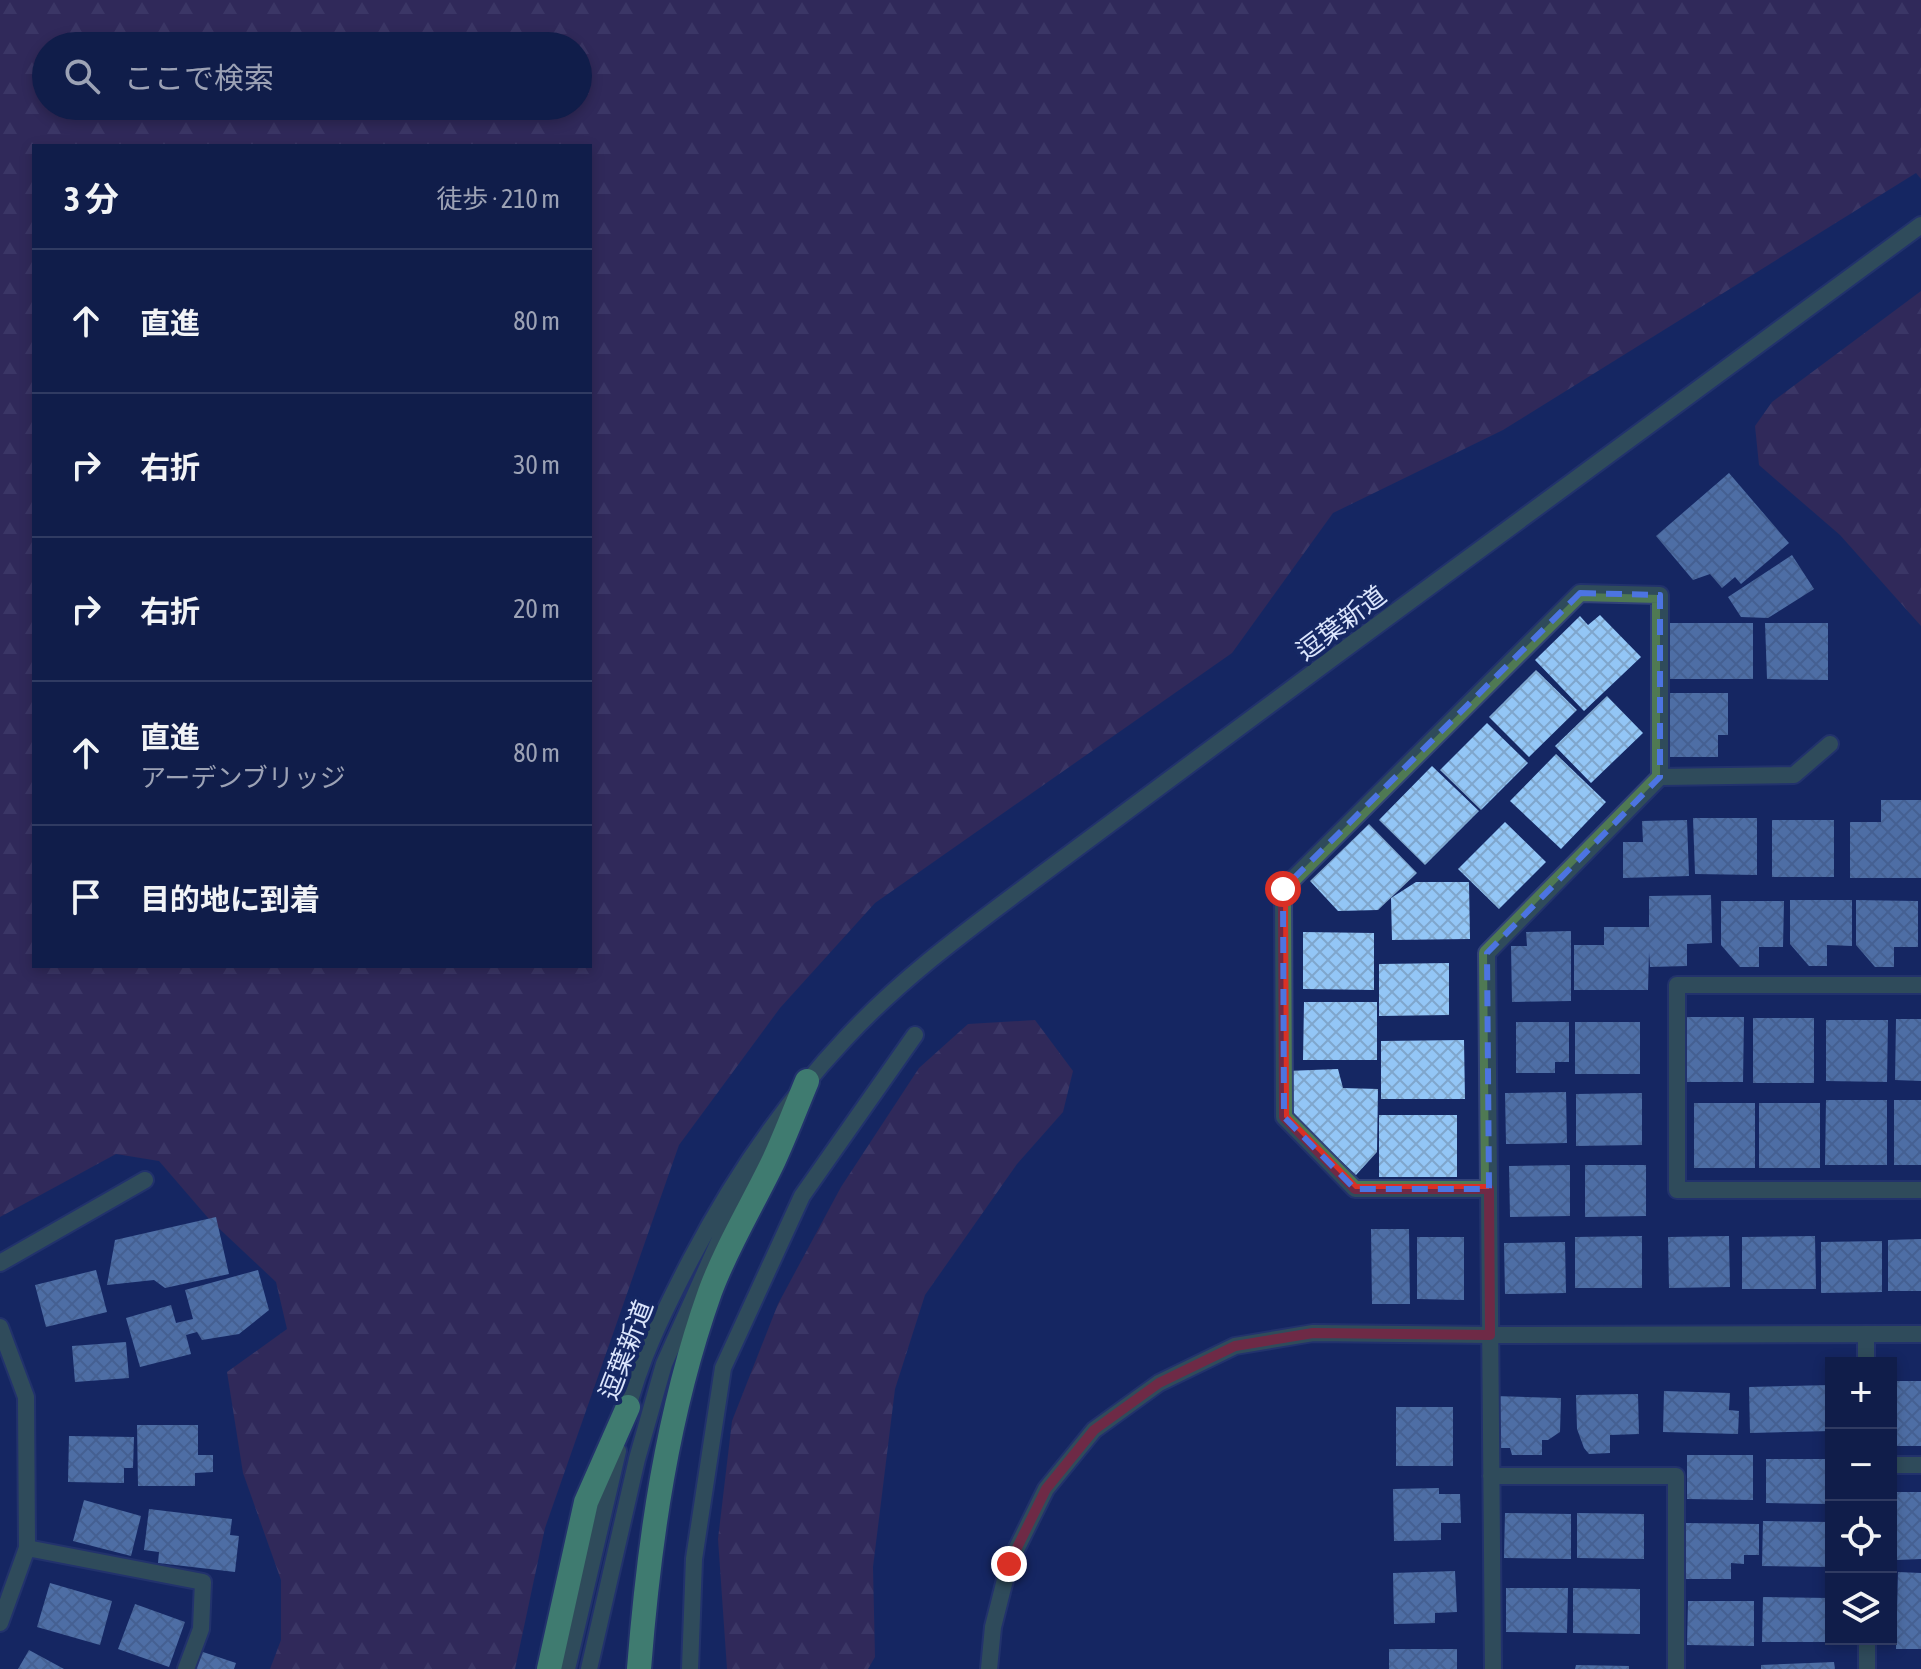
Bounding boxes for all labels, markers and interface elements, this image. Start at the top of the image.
search box [32,32,592,120]
icon: search [60,54,104,98]
text: ここで検索 [124,61,274,95]
text: 3 分 [64,179,119,218]
text: 徒歩 · 210 m [436,184,560,214]
icon: ahead [64,299,108,343]
text: 直進 [140,306,200,340]
text: 80 m [513,306,560,336]
icon: right [64,443,108,487]
text: 右折 [140,450,200,484]
text: 30 m [513,450,560,480]
street label: 逗葉新道 [1290,580,1392,666]
icon: right [64,587,108,631]
text: 右折 [140,594,200,628]
text: 20 m [513,594,560,624]
text: 直進 [140,720,200,754]
icon: ahead [64,731,108,775]
text: 80 m [513,738,560,768]
text: アーデンブリッジ [140,763,346,793]
route start [1265,871,1301,907]
icon: arrive [64,875,108,919]
text: 目的地に到着 [140,882,320,916]
street label: 逗葉新道 [593,1296,659,1404]
map controls [1825,1357,1897,1645]
button: + [1825,1357,1897,1429]
button: − [1825,1429,1897,1501]
button: locate [1825,1501,1897,1573]
route end [991,1546,1027,1582]
button: layers [1825,1573,1897,1645]

